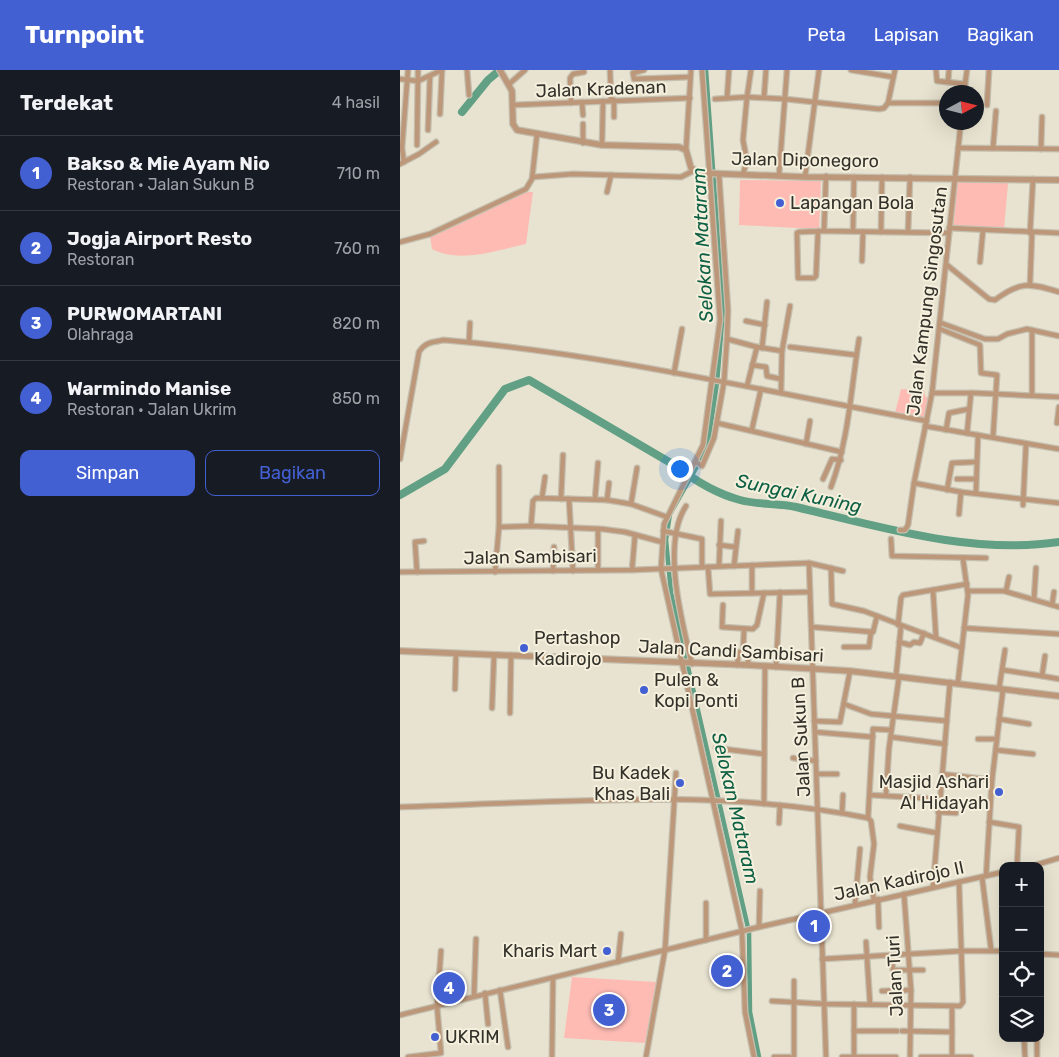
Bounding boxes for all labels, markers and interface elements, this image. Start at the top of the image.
text: Turnpoint [25,21,144,49]
text: Peta [807,24,846,46]
text: Lapisan [874,24,939,46]
text: Bagikan [967,24,1034,46]
street label: Jalan Kradenan [535,76,667,102]
north arrow [939,85,984,130]
text: Terdekat [20,90,113,115]
text: 4 hasil [332,93,380,112]
street label: Jalan Diponegoro [731,148,879,172]
text: Bakso & Mie Ayam Nio [67,152,270,175]
text: 1 [32,164,40,183]
text: 710 m [337,164,380,183]
water label: Selokan Mataram [687,167,718,323]
text: Restoran · Jalan Sukun B [67,175,255,194]
street label: Jalan Kampung Singosutan [902,185,952,417]
place label: Lapangan Bola [790,192,914,214]
marker: Lapangan Bola [774,197,786,209]
text: Jogja Airport Resto [67,227,252,250]
text: 2 [31,239,41,258]
text: 760 m [334,239,380,258]
text: Restoran [67,250,134,269]
text: PURWOMARTANI [67,302,222,325]
text: 3 [31,314,41,333]
text: 820 m [332,314,380,333]
text: Olahraga [67,325,133,344]
text: Warmindo Manise [67,377,231,400]
text: 4 [31,389,41,408]
text: 850 m [332,389,380,408]
text: Restoran · Jalan Ukrim [67,400,236,419]
button: Simpan [20,450,195,496]
button: Bagikan [205,450,380,496]
your location [667,456,693,482]
water label: Sungai Kuning [734,469,864,518]
street label: Jalan Sambisari [463,545,597,569]
place label: Pertashop Kadirojo [534,627,621,670]
street label: Jalan Candi Sambisari [638,635,824,667]
marker: Pertashop Kadirojo [518,642,530,654]
place label: Pulen & Kopi Ponti [654,669,738,712]
street label: Jalan Sukun B [787,676,815,798]
marker: Pulen & Kopi Ponti [638,684,650,696]
water label: Selokan Mataram [707,730,764,886]
place label: Bu Kadek Khas Bali [592,762,671,805]
place label: Masjid Ashari Al Hidayah [879,771,989,814]
marker: Bu Kadek Khas Bali [674,777,686,789]
marker: Masjid Ashari Al Hidayah [993,786,1005,798]
street label: Jalan Kadirojo II [832,856,966,906]
map controls [999,862,1044,1042]
button: + [999,862,1044,907]
pin: 1 [798,907,830,945]
button: − [999,907,1044,952]
street label: Jalan Turi [882,935,908,1017]
place label: Kharis Mart [502,940,597,962]
marker: Kharis Mart [601,945,613,957]
pin: 2 [711,952,743,990]
button: locate [999,952,1044,997]
pin: 4 [433,969,465,1007]
pin: 3 [593,991,625,1029]
button: layers [999,997,1044,1042]
place label: UKRIM [445,1026,499,1048]
marker: UKRIM [429,1031,441,1043]

